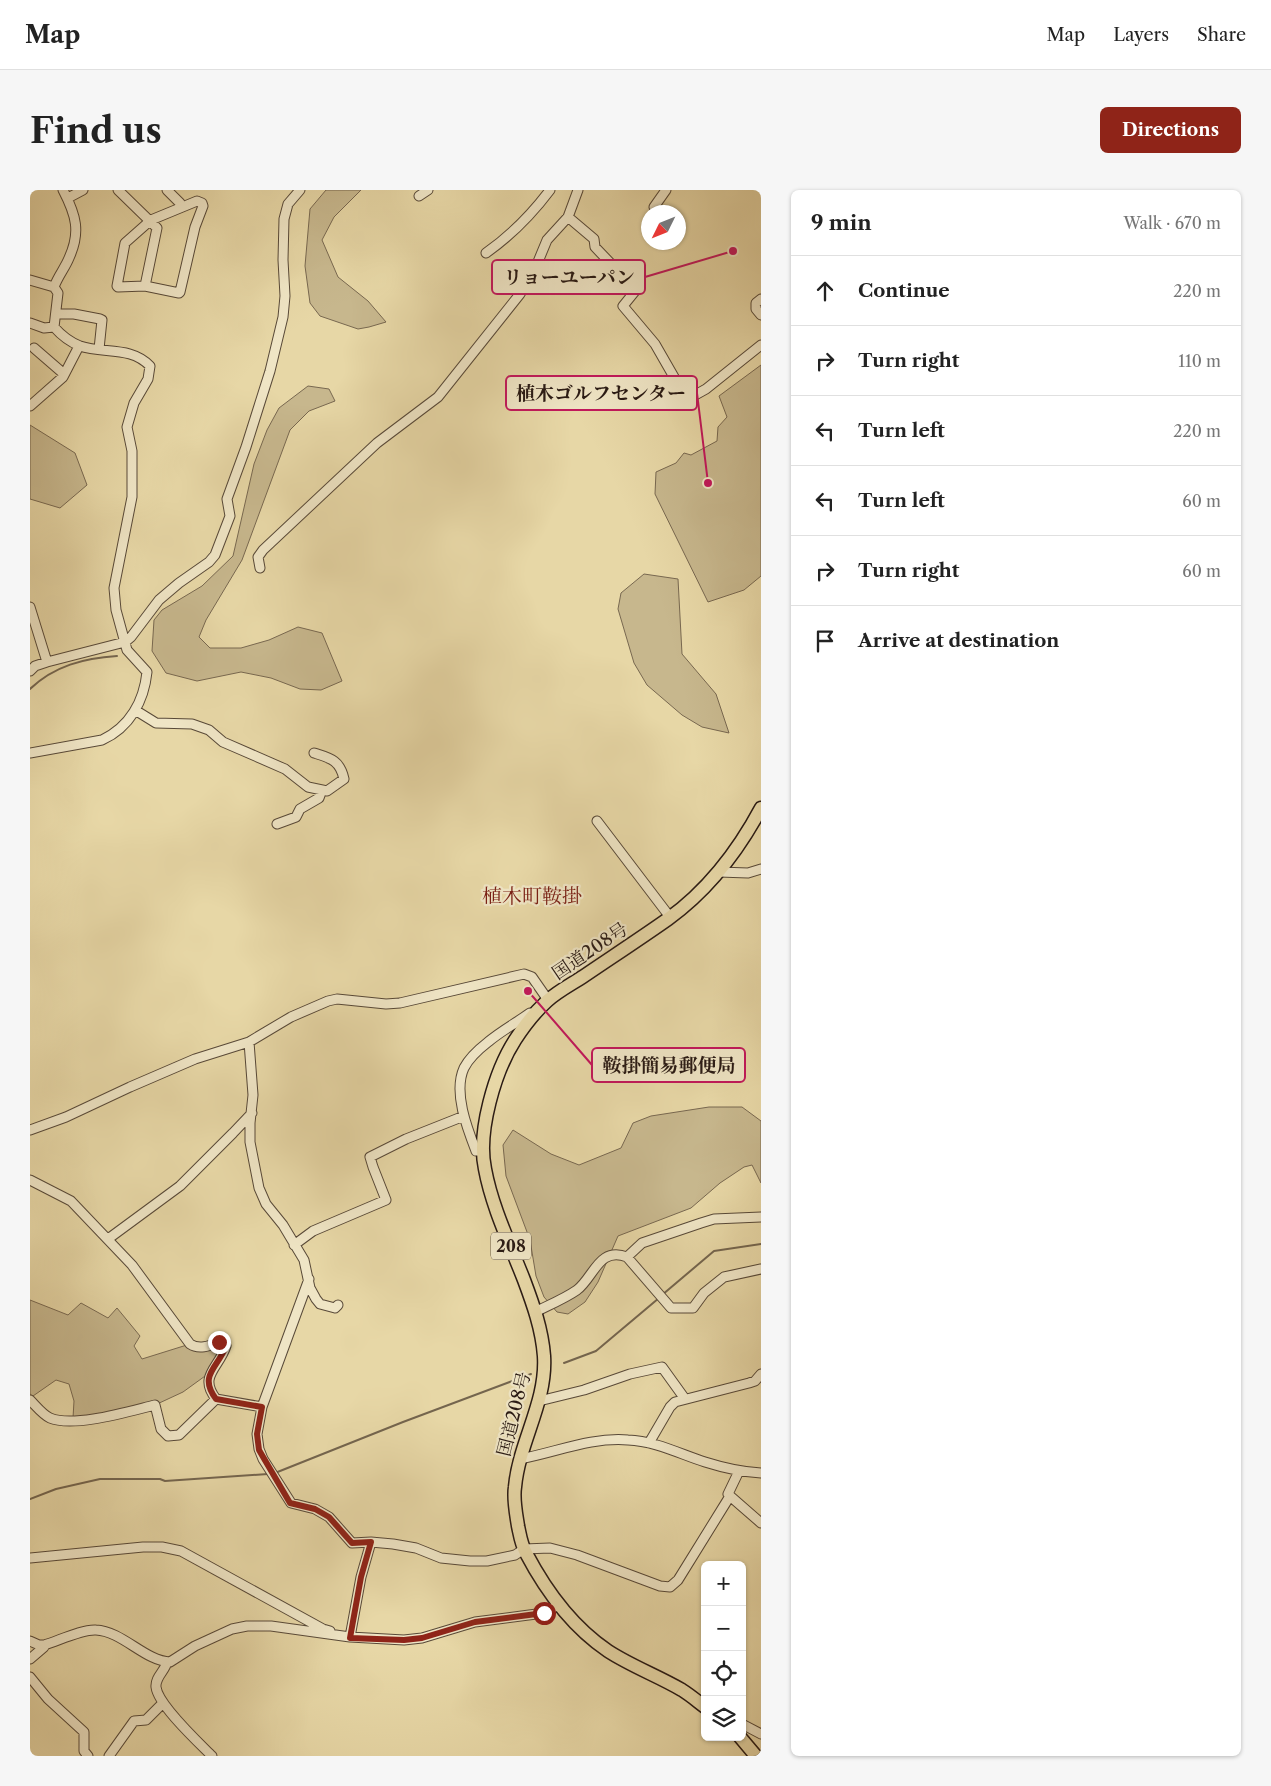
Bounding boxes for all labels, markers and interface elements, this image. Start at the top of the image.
text: Map [25,20,80,49]
text: Map [1047,24,1085,46]
text: Layers [1113,24,1169,46]
text: Share [1197,24,1246,46]
button: Directions [1100,107,1241,153]
text: Find us [30,109,162,152]
north arrow [641,205,686,250]
text: 9 min [811,210,872,235]
text: Walk · 670 m [1123,213,1221,233]
callout: リョーユーパン [492,260,645,294]
text: リョーユーパン [503,266,635,289]
icon: ahead [811,277,839,305]
text: Continue [858,279,950,302]
text: 220 m [1173,281,1221,301]
icon: right [811,347,839,375]
text: Turn right [858,349,959,372]
text: 110 m [1178,351,1221,371]
callout: 植木ゴルフセンター [506,376,697,410]
text: 植木ゴルフセンター [516,382,686,405]
icon: left [811,417,839,445]
text: Turn left [858,419,945,442]
text: 220 m [1173,421,1221,441]
icon: left [811,487,839,515]
text: Turn left [858,489,945,512]
text: 60 m [1182,491,1221,511]
icon: right [811,557,839,585]
text: Turn right [858,559,959,582]
text: 60 m [1182,561,1221,581]
icon: arrive [811,627,839,655]
text: Arrive at destination [858,629,1059,652]
district label: 植木町鞍掛 [482,884,582,908]
street label: 国道208号 [548,918,632,984]
callout: 鞍掛簡易郵便局 [592,1048,745,1082]
text: 鞍掛簡易郵便局 [602,1054,736,1077]
road number: 208 [491,1232,531,1260]
route end [208,1331,231,1354]
street label: 国道208号 [493,1369,535,1459]
map controls [701,1561,746,1741]
button: + [701,1561,746,1606]
route start [533,1602,556,1625]
button: − [701,1606,746,1651]
button: locate [701,1651,746,1696]
button: layers [701,1696,746,1741]

